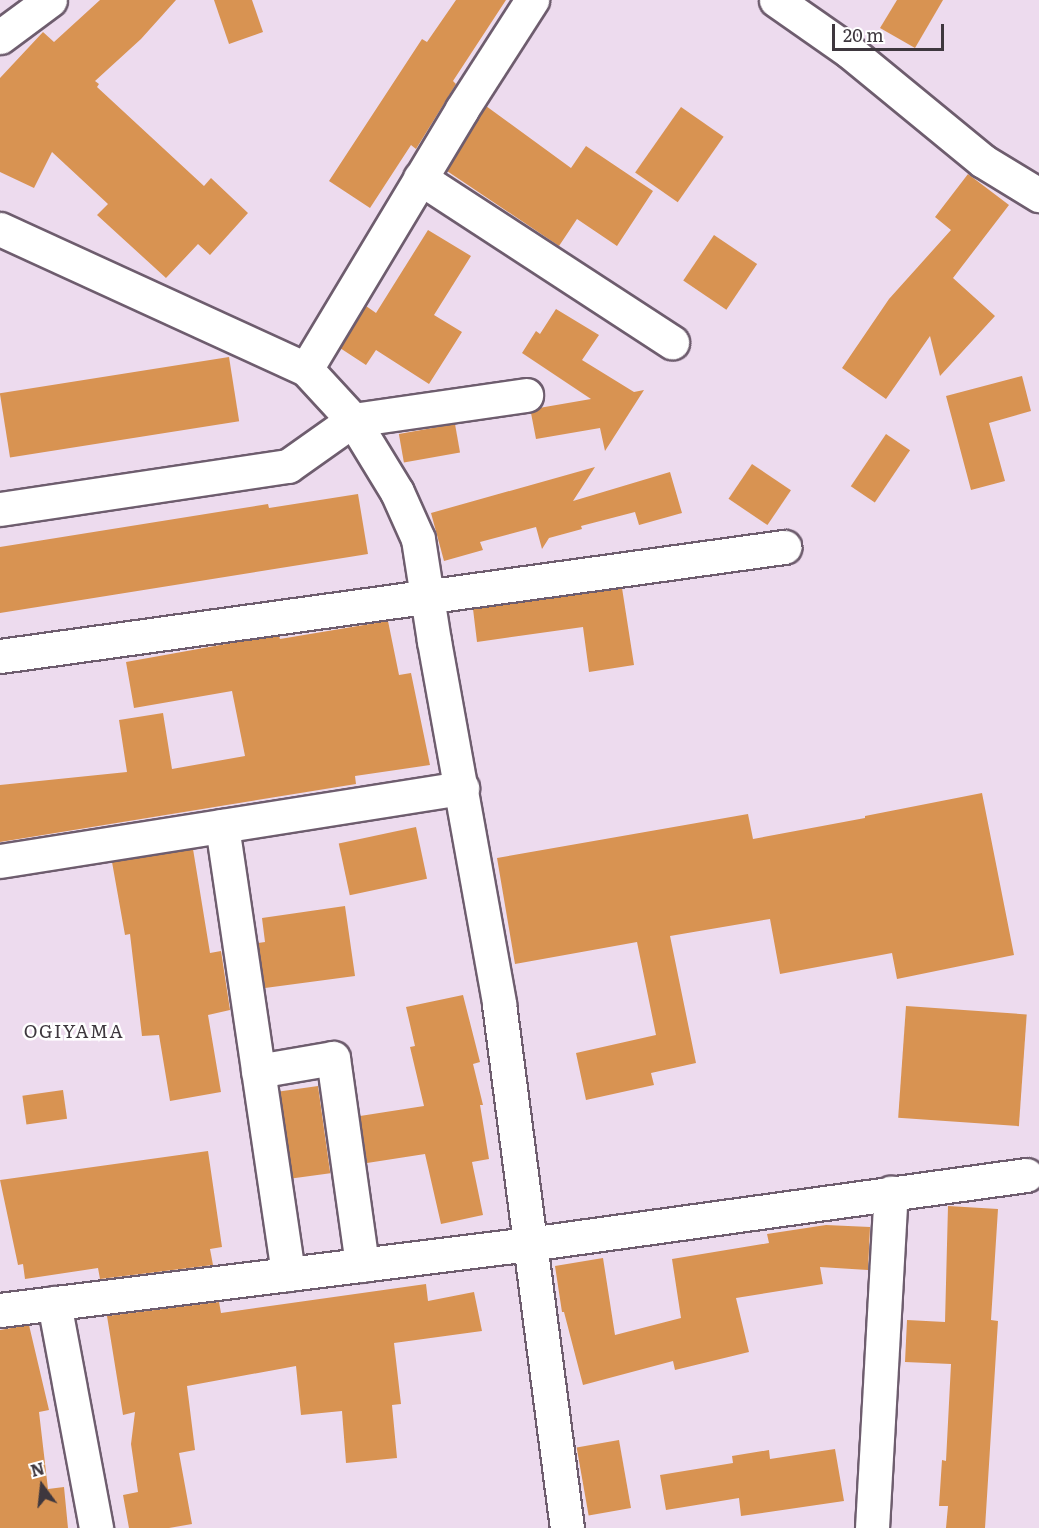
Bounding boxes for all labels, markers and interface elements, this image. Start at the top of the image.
scale bar [835,12,948,50]
text: 20 m [843,21,884,48]
district label: OGIYAMA [24,1020,124,1042]
text: N [28,1455,47,1482]
north arrow [12,1456,72,1516]

